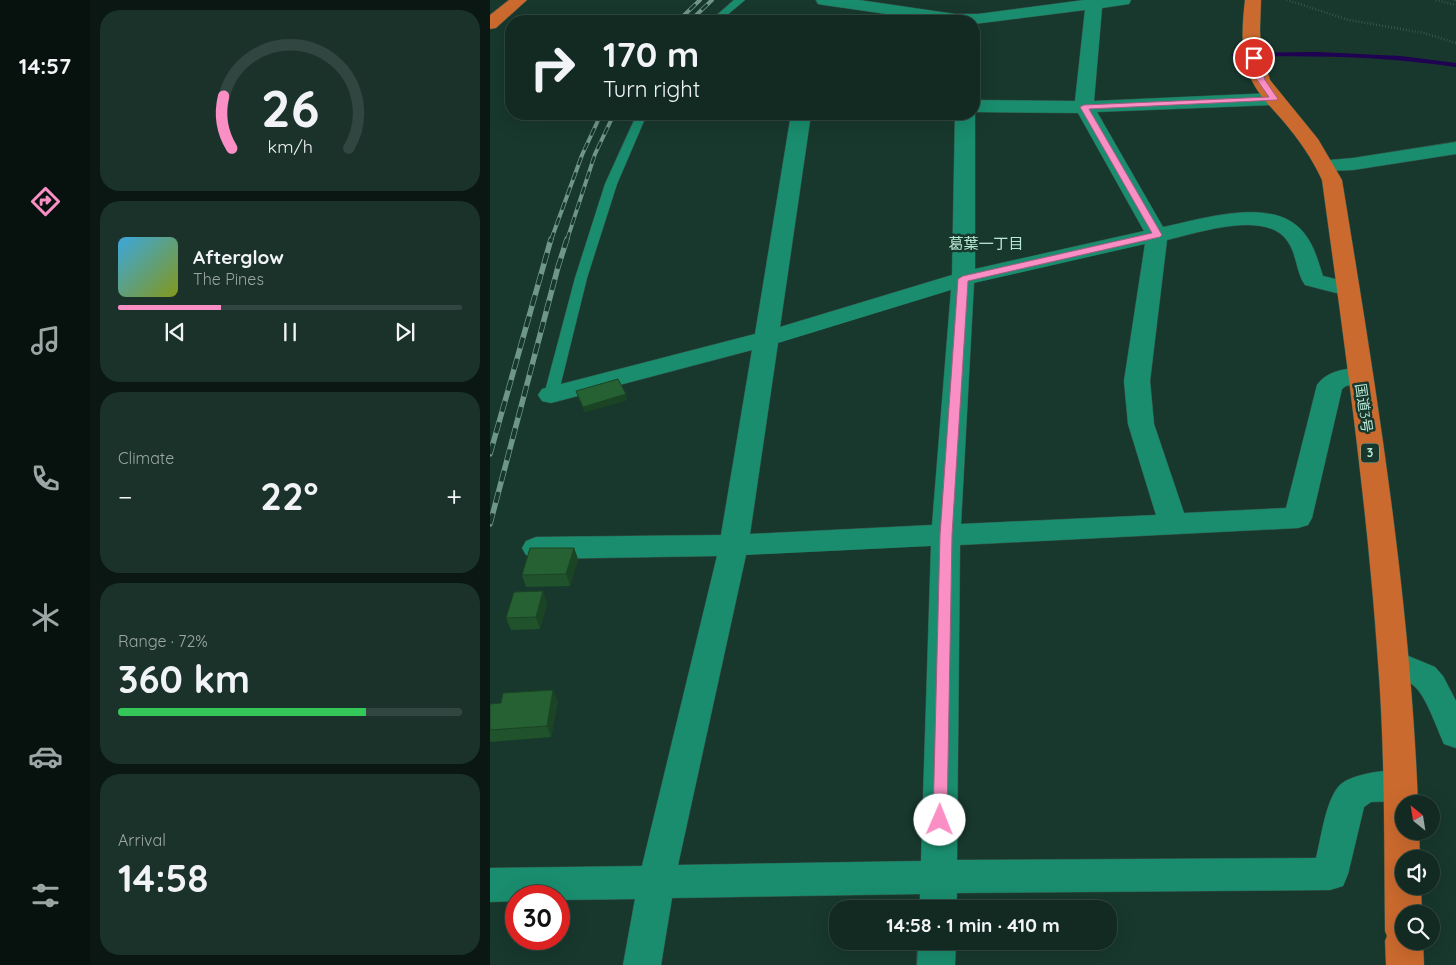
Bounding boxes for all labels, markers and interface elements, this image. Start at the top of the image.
text: 170 m [603,32,699,76]
icon: right [520,35,585,100]
pin [1233,37,1275,79]
icon: arrive [1240,44,1268,72]
text: 14:57 [19,52,71,80]
text: 26 [261,75,319,140]
text: Turn right [603,75,700,103]
text: km/h [267,135,313,157]
icon: directions [28,184,63,219]
district label: 葛葉一丁目 [948,234,1024,253]
text: Afterglow [193,245,284,269]
text: The Pines [193,269,264,289]
icon: previous [161,318,189,346]
icon: pause [276,318,304,346]
icon: next [391,318,419,346]
icon: music [28,323,63,358]
street label: 国道3号 [1352,382,1376,434]
road number: 3 [1361,443,1379,462]
text: Climate [118,448,174,468]
icon: phone [28,461,63,496]
text: 22° [260,472,318,520]
text: − [118,479,133,514]
text: + [446,479,462,514]
icon: climate [28,600,63,635]
text: Range · 72% [118,631,208,651]
text: 360 km [118,655,250,703]
icon: car [28,739,63,774]
position arrow [913,793,965,845]
north arrow [1395,795,1440,840]
map controls [1395,795,1440,950]
text: Arrival [118,830,166,850]
button: sound [1395,850,1440,895]
text: 14:58 [118,854,208,902]
icon: filters [28,878,63,913]
speed limit sign: 30 [505,885,570,950]
button: search [1395,905,1440,950]
text: 14:58 · 1 min · 410 m [886,913,1060,937]

